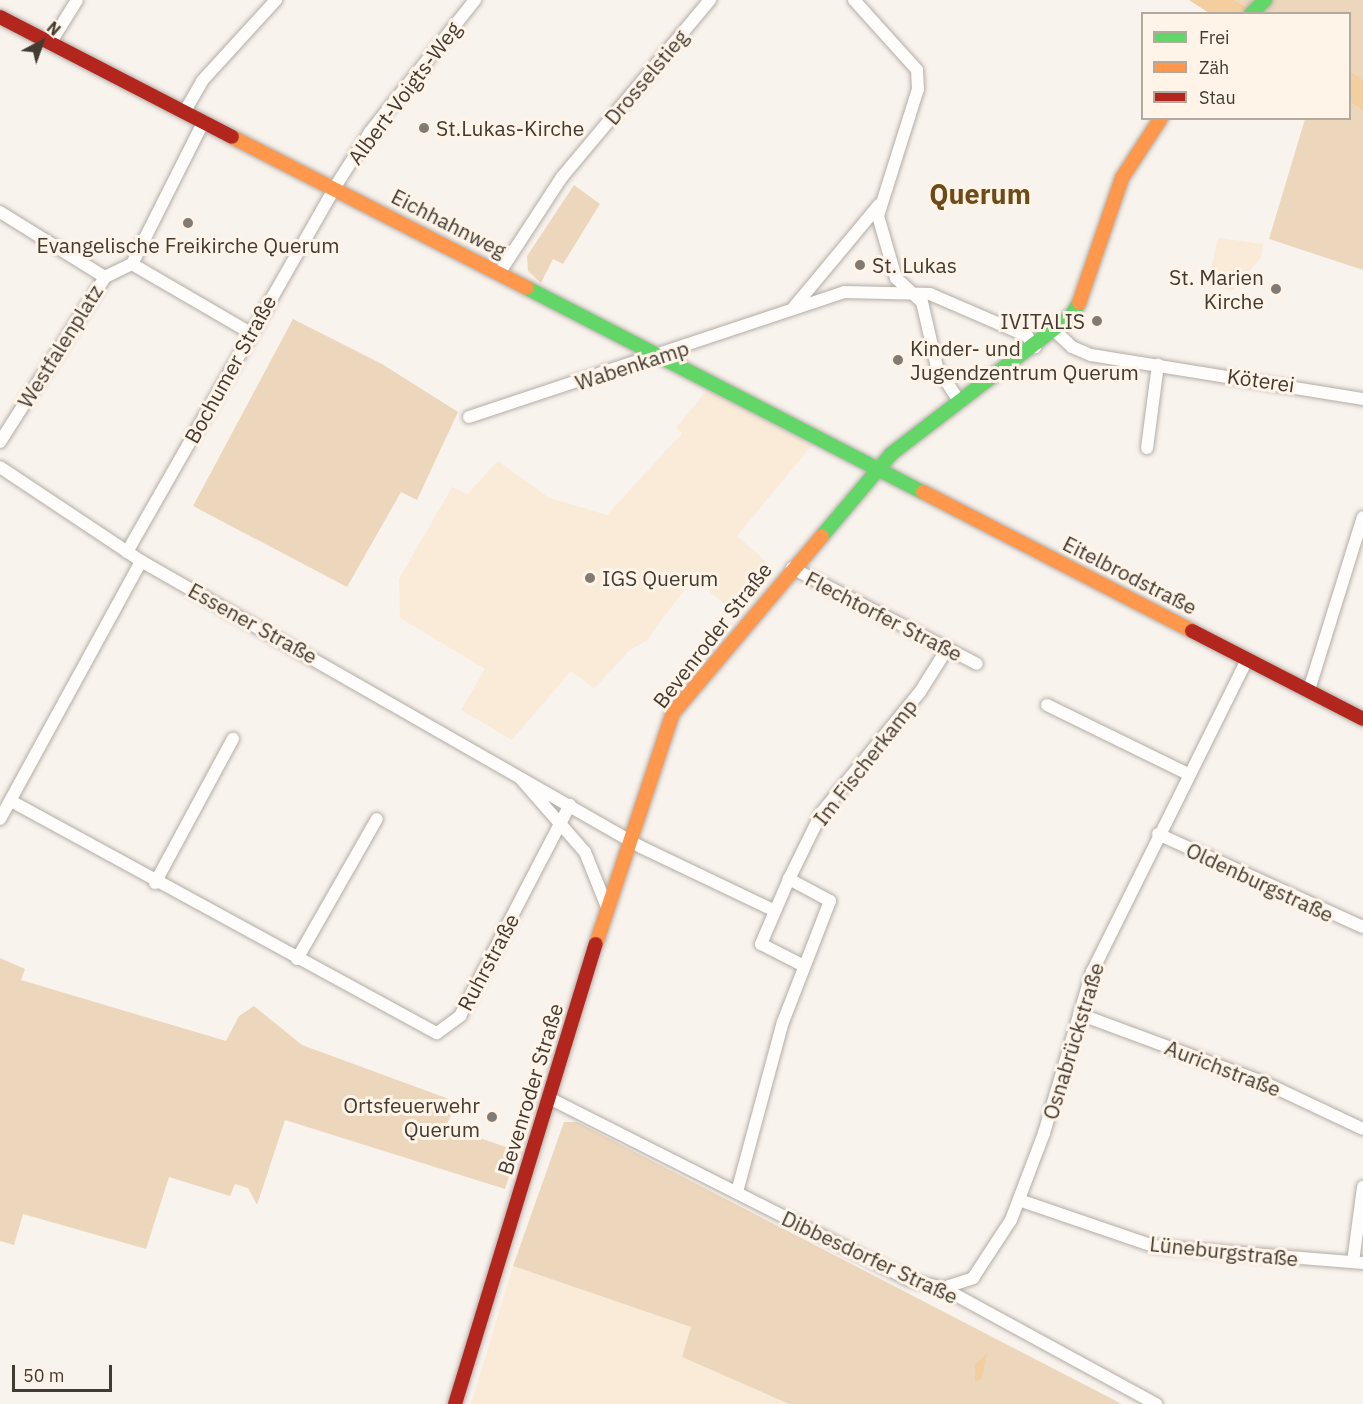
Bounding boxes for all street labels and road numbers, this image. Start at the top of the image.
street label: Albert-Voigts-Weg [342,17,466,169]
street label: Drosselstieg [599,24,693,130]
street label: Eichhahnweg [387,183,511,263]
street label: Westfalenplatz [12,280,108,412]
street label: Bochumer Straße [179,290,281,448]
street label: Wabenkamp [572,335,692,395]
street label: Köterei [1226,363,1296,397]
street label: Eitelbrodstraße [1059,530,1201,620]
street label: Bevenroder Straße [647,557,777,713]
street label: Flechtorfer Straße [801,566,967,666]
street label: Essener Straße [184,577,322,669]
street label: Im Fischerkamp [808,694,922,830]
street label: Oldenburgstraße [1182,837,1338,927]
street label: Ruhrstraße [452,909,524,1015]
street label: Osnabrückstraße [1037,960,1109,1122]
street label: Bevenroder Straße [492,1000,568,1178]
street label: Aurichstraße [1161,1034,1285,1102]
street label: Dibbesdorfer Straße [778,1205,962,1309]
street label: Lüneburgstraße [1148,1231,1300,1271]

